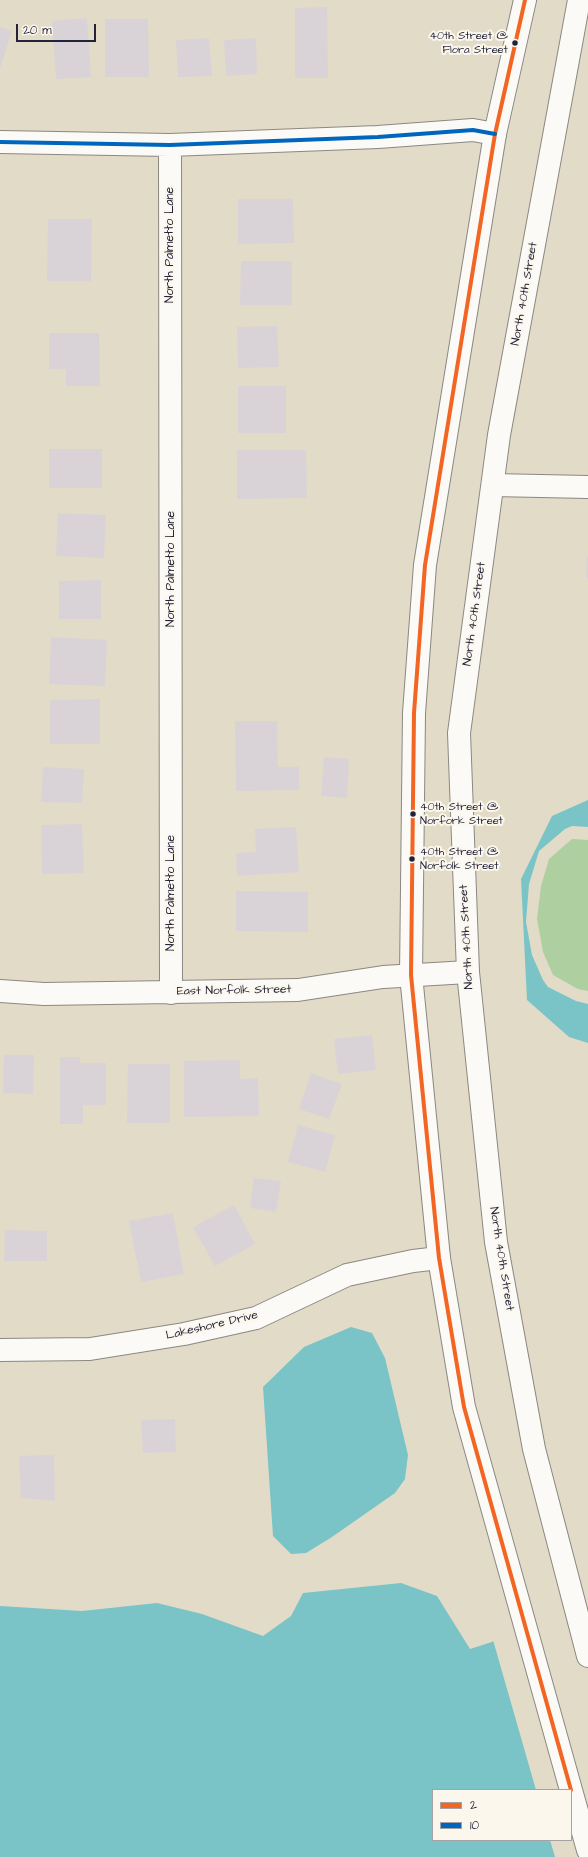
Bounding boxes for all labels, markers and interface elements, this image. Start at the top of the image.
scale bar [18,16,98,42]
text: 20 m [23,22,52,39]
place label: 40th Street @ Flora Street [429,30,508,56]
marker: 40th Street @ Flora Street [510,38,520,48]
street label: North Palmetto Lane [163,187,177,303]
street label: North 40th Street [509,241,541,347]
street label: North Palmetto Lane [164,511,178,627]
street label: North 40th Street [461,561,489,667]
place label: 40th Street @ Norfork Street [420,801,503,827]
marker: 40th Street @ Norfork Street [408,809,418,819]
street label: North Palmetto Lane [164,835,178,951]
place label: 40th Street @ Norfolk Street [420,846,499,872]
marker: 40th Street @ Norfolk Street [407,854,417,864]
street label: North 40th Street [457,884,477,990]
street label: East Norfolk Street [177,983,291,999]
street label: North 40th Street [486,1206,516,1312]
street label: Lakeshore Drive [165,1308,259,1344]
legend [432,1789,572,1841]
text: 2 [470,1797,477,1814]
text: 10 [470,1817,479,1834]

